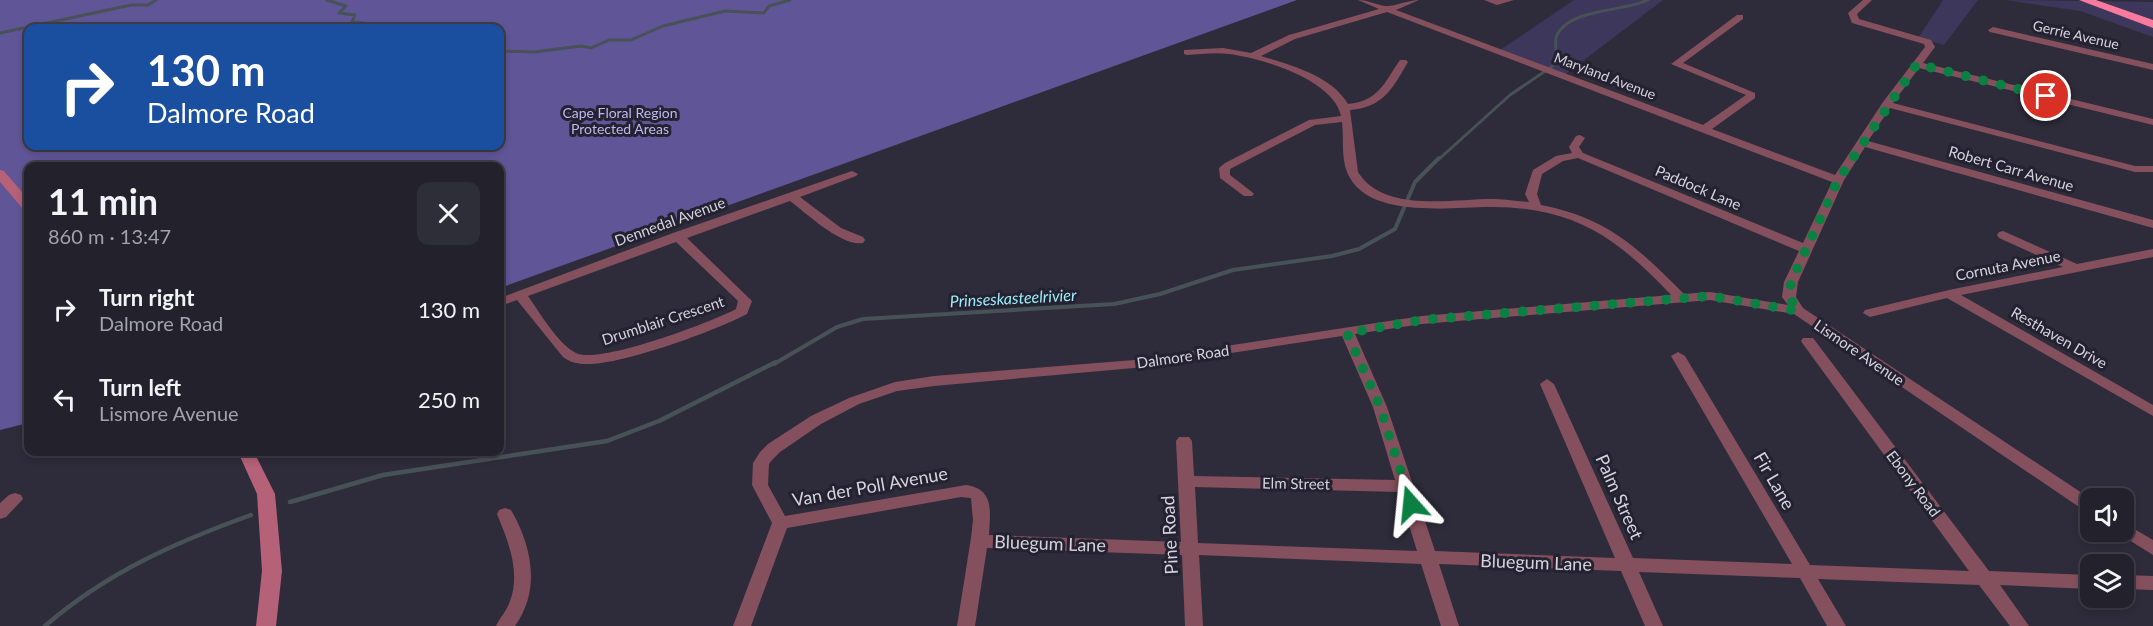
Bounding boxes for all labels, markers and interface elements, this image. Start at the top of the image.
street label: Gerrie Avenue [2031,16,2121,53]
text: 130 m [147,45,265,95]
icon: right [48,48,126,126]
street label: Maryland Avenue [1552,48,1658,103]
pin [2020,70,2071,121]
icon: arrive [2029,79,2062,112]
text: Dalmore Road [147,96,315,129]
park label: Cape Floral Region Protected Areas [562,104,678,137]
street label: Robert Carr Avenue [1947,142,2076,195]
street label: Paddock Lane [1653,161,1744,213]
text: 11 min [48,179,158,223]
button: close [417,182,480,245]
street label: Dennedal Avenue [612,193,727,249]
text: 860 m · 13:47 [48,224,171,248]
street label: Cornuta Avenue [1954,246,2062,284]
text: Turn right [99,284,194,311]
water label: Prinseskasteelrivier [949,285,1077,310]
street label: Drumblair Crescent [599,292,727,348]
icon: right [48,293,81,326]
text: 130 m [418,296,480,323]
street label: Resthaven Drive [2008,302,2111,372]
text: Dalmore Road [99,311,223,335]
street label: Lismore Avenue [1811,315,1908,389]
street label: Dalmore Road [1135,341,1230,371]
text: Turn left [99,374,181,401]
icon: left [48,383,81,416]
text: 250 m [418,386,480,413]
text: Lismore Avenue [99,401,239,425]
street label: Ebony Road [1883,447,1945,520]
street label: Fir Lane [1750,448,1800,513]
street label: Palm Street [1591,451,1649,543]
street label: Van der Poll Avenue [790,462,949,511]
position arrow [1379,472,1443,536]
street label: Elm Street [1262,473,1331,493]
map controls [2080,488,2134,608]
button: sound [2080,488,2134,542]
street label: Pine Road [1156,495,1182,575]
street label: Bluegum Lane [994,530,1106,556]
street label: Bluegum Lane [1480,549,1592,575]
button: layers [2080,554,2134,608]

